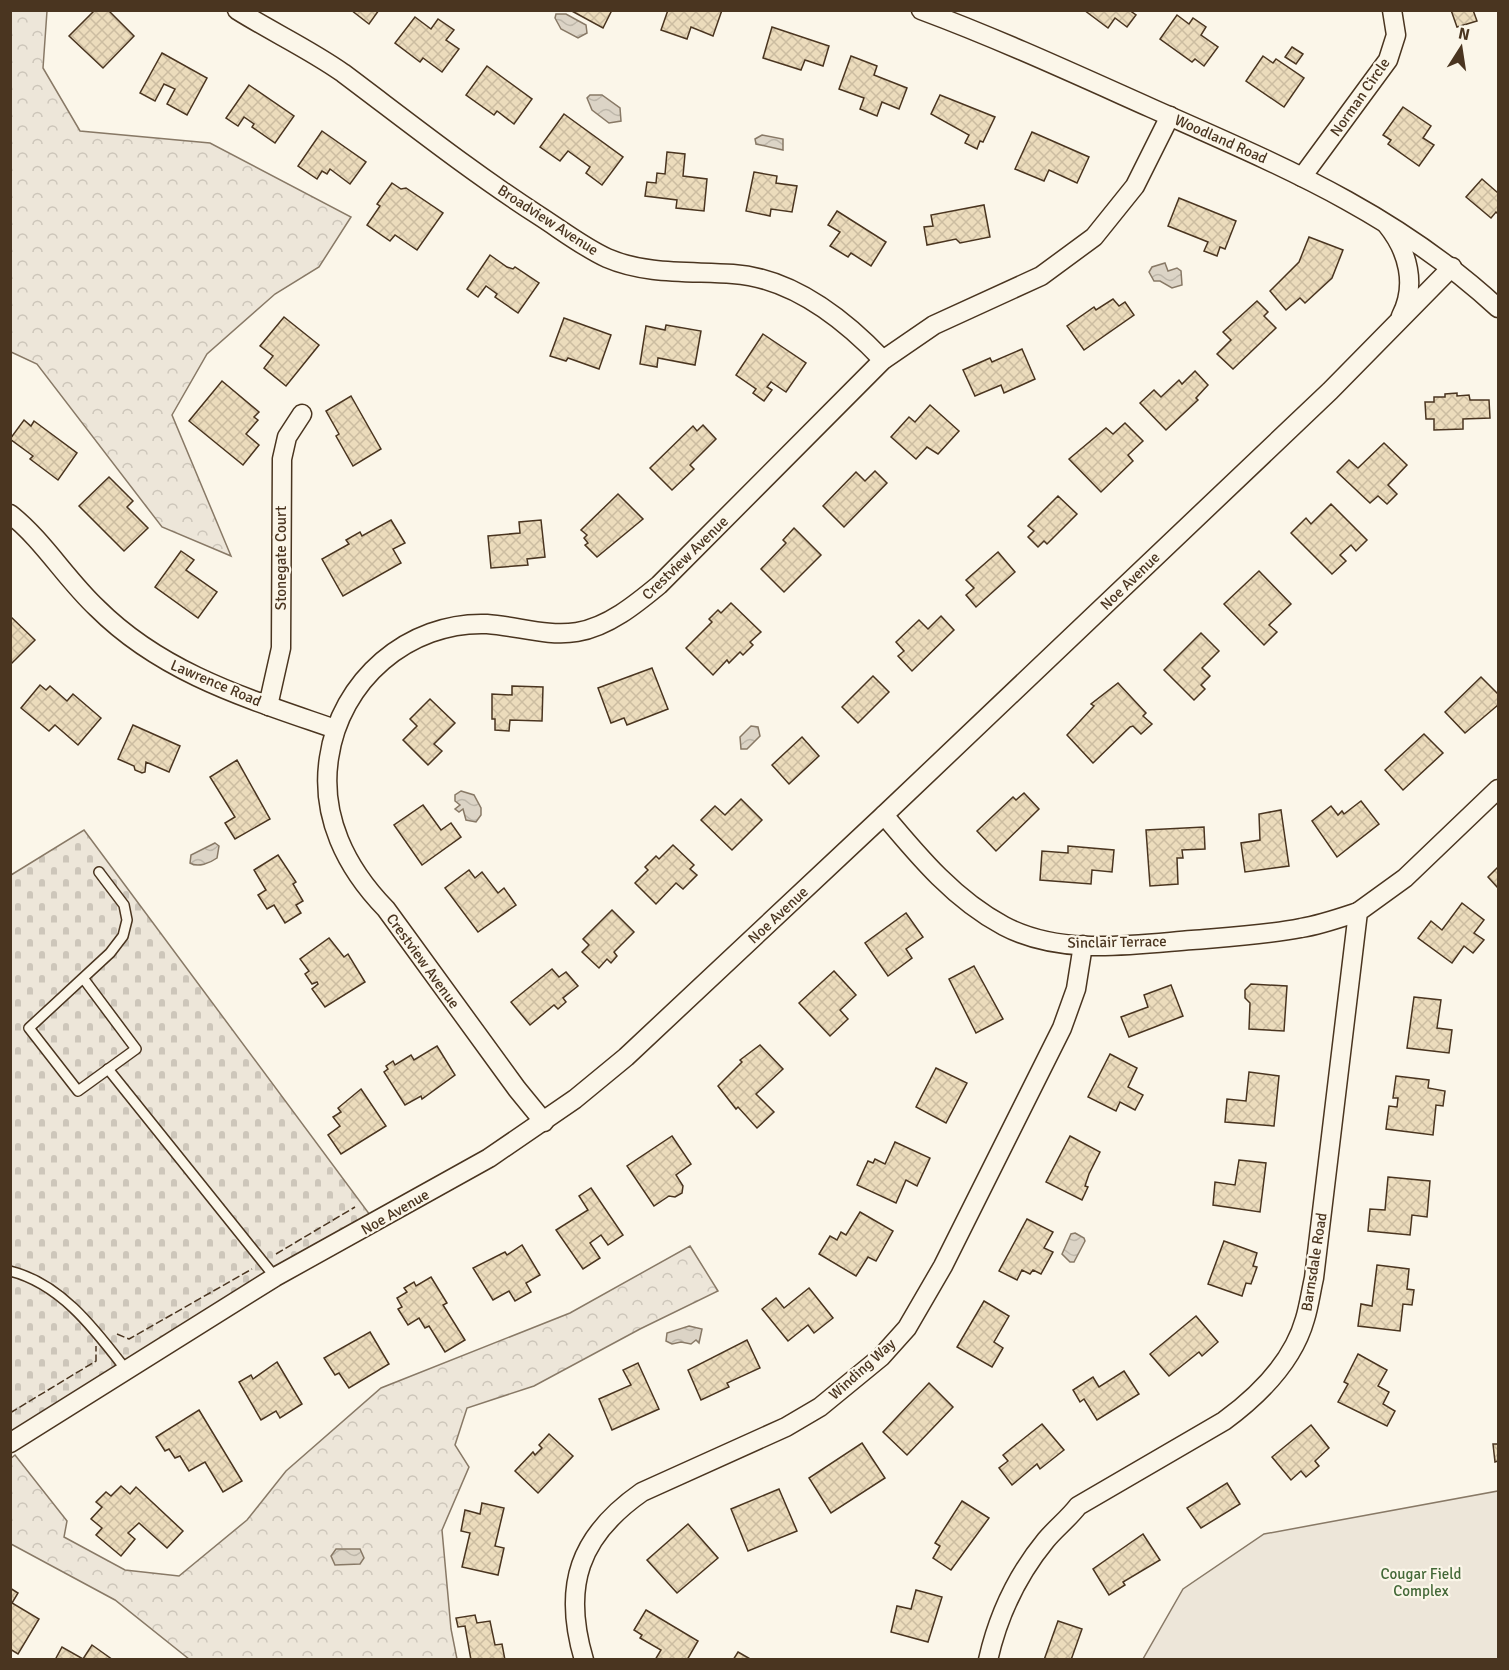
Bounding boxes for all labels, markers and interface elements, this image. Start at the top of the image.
north arrow [1431,18,1491,78]
text: N [1456,23,1471,45]
street label: Norman Circle [1326,54,1394,140]
street label: Woodland Road [1172,111,1270,167]
street label: Broadview Avenue [494,181,602,259]
street label: Stonegate Court [272,506,290,610]
street label: Crestview Avenue [638,512,732,604]
street label: Noe Avenue [1097,548,1163,614]
street label: Lawrence Road [168,656,264,710]
street label: Noe Avenue [744,883,812,947]
street label: Crestview Avenue [383,910,463,1012]
street label: Sinclair Terrace [1067,932,1167,952]
street label: Noe Avenue [358,1185,432,1239]
street label: Barnsdale Road [1297,1211,1331,1313]
street label: Winding Way [825,1335,899,1403]
park label: Cougar Field Complex [1381,1565,1462,1600]

